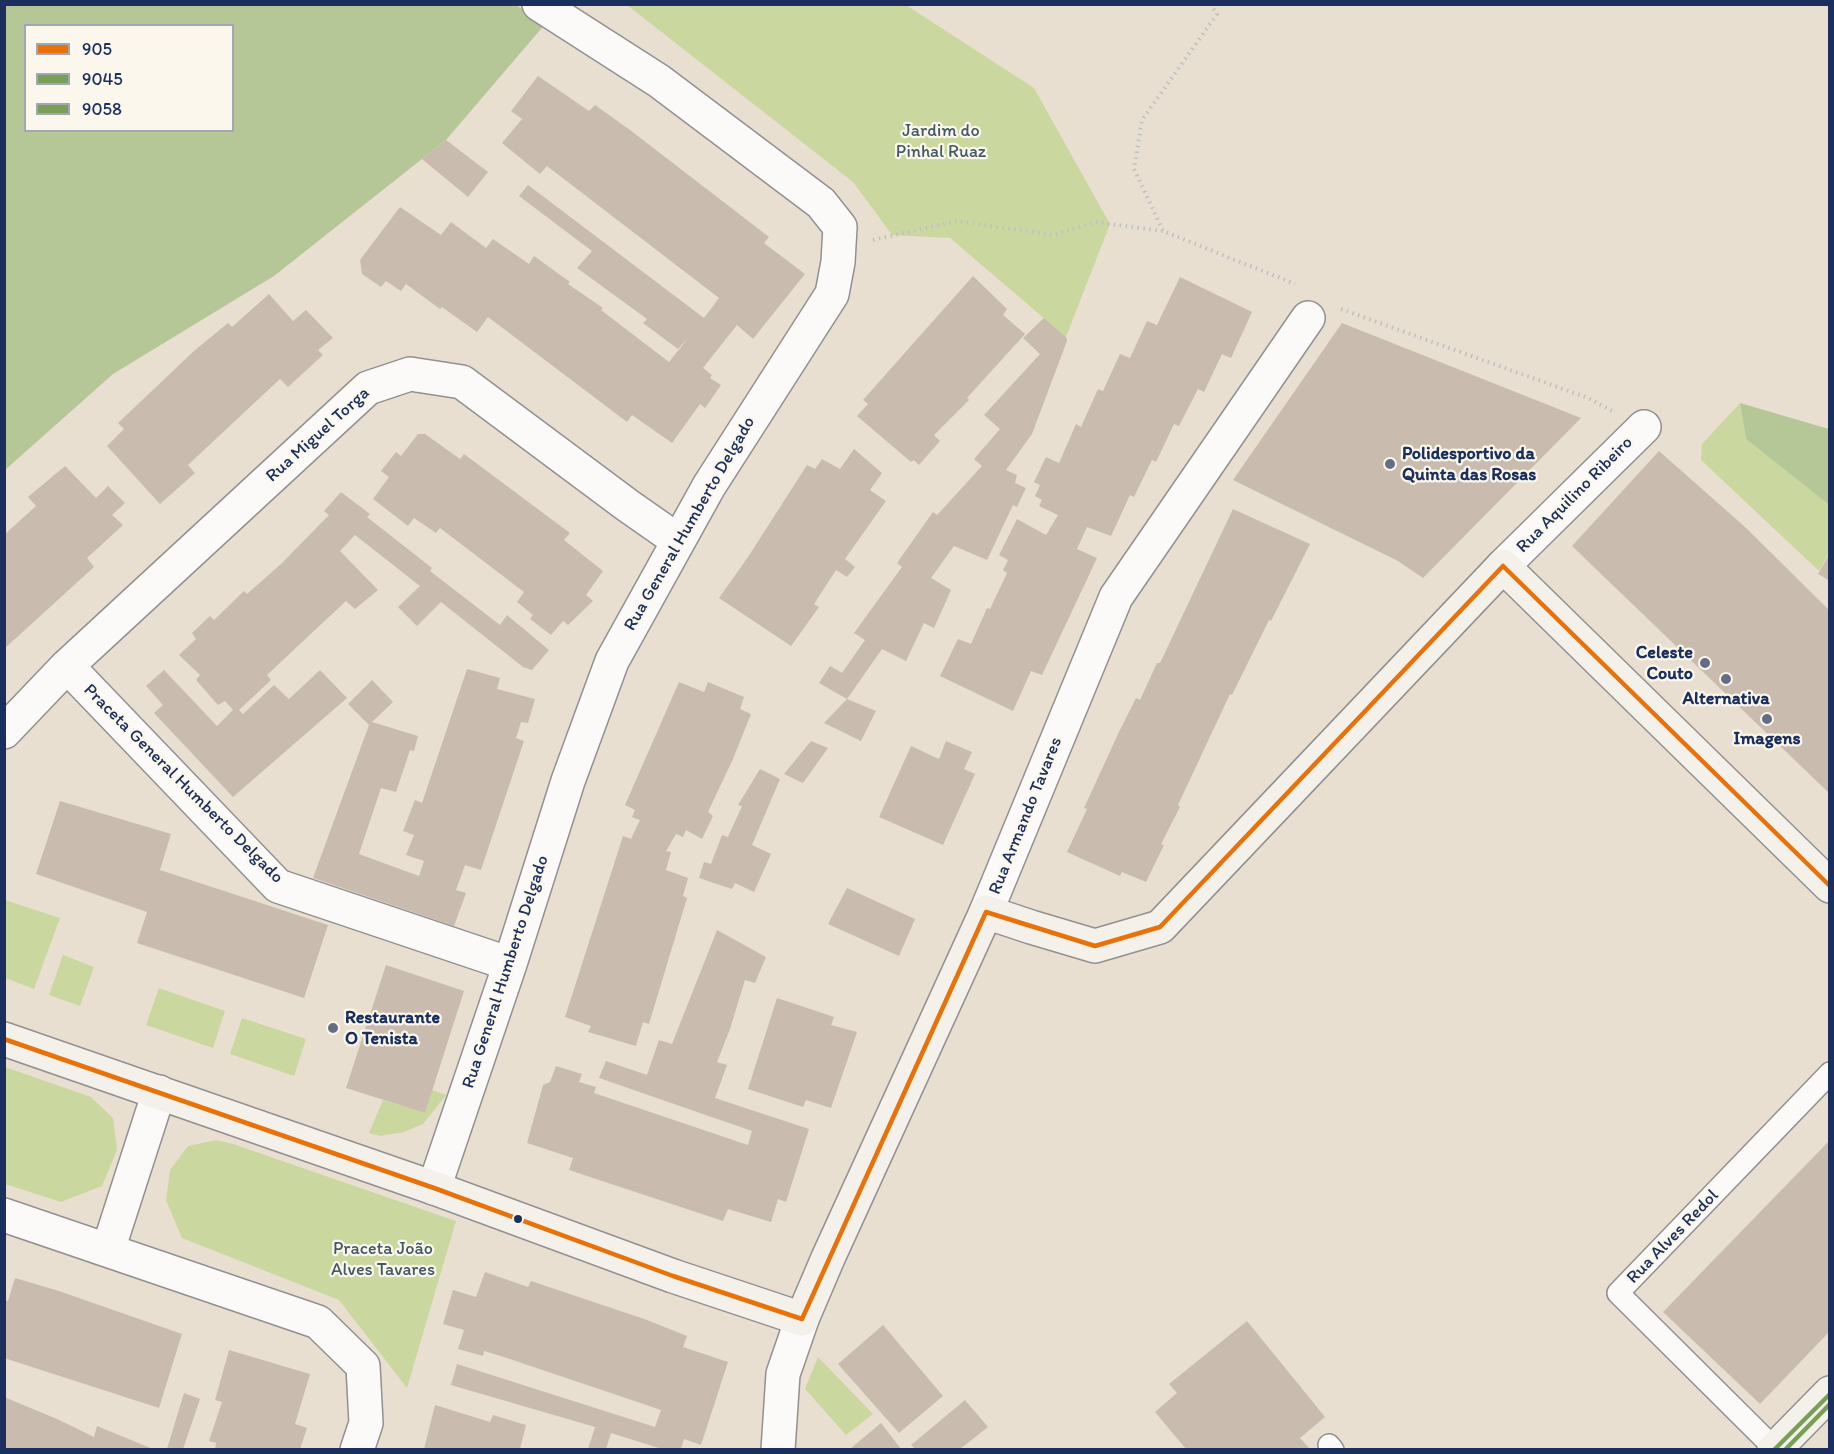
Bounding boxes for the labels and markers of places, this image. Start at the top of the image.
place label: Polidesportivo da Quinta das Rosas [1402,443,1536,486]
marker: Polidesportivo da Quinta das Rosas [1383,457,1397,471]
place label: Celeste Couto [1636,642,1693,684]
marker: Celeste Couto [1698,656,1712,670]
marker: Alternativa [1719,672,1733,686]
place label: Alternativa [1682,688,1770,710]
marker: Imagens [1760,712,1774,726]
place label: Imagens [1733,728,1801,750]
place label: Restaurante O Tenista [345,1007,440,1050]
marker: Restaurante O Tenista [326,1021,340,1035]
unlabelled marker [512,1213,524,1225]

